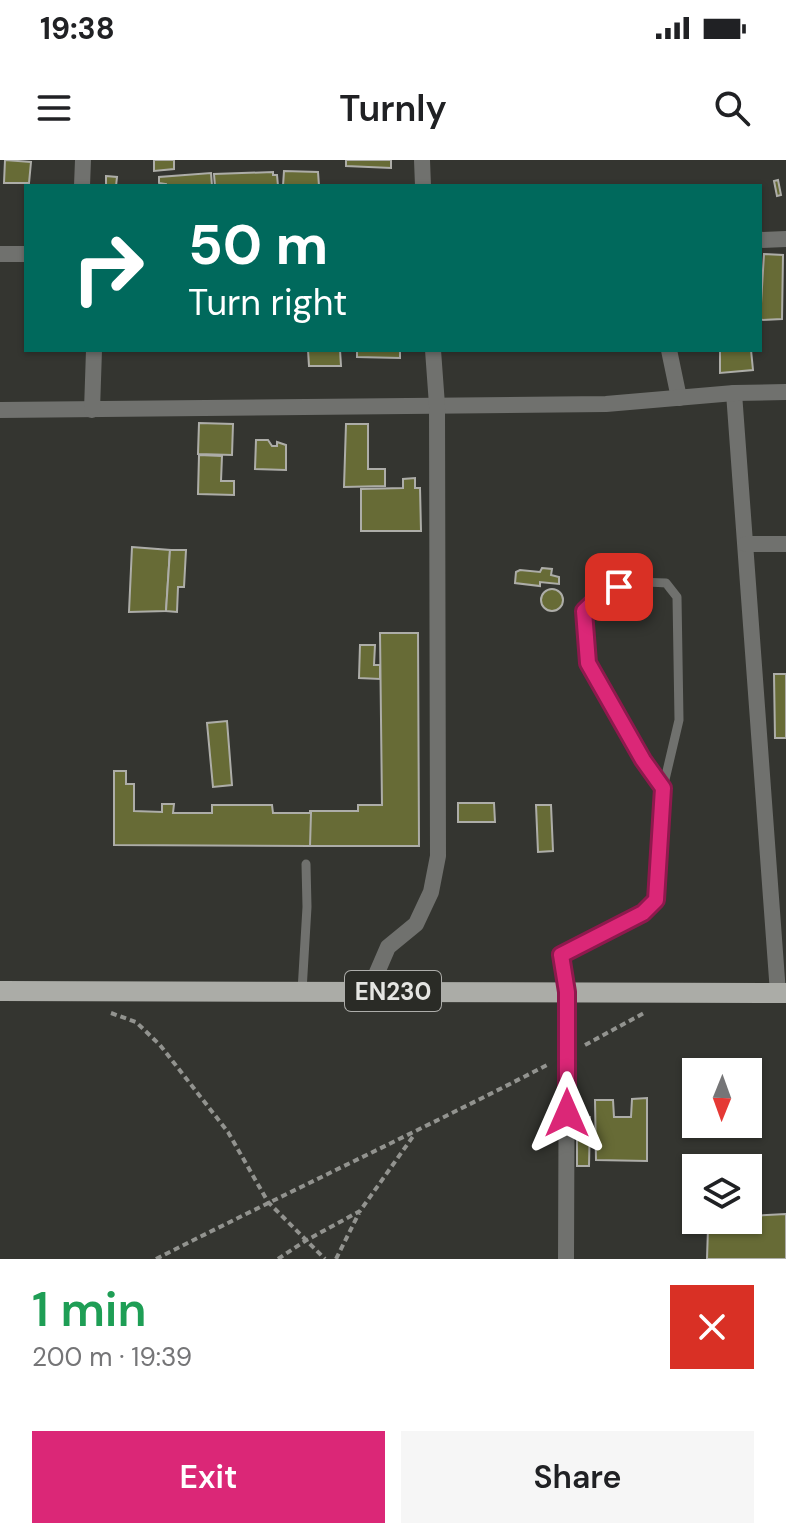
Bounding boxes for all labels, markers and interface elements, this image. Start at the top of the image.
text: 19:38 [40,9,115,48]
text: Turnly [339,85,447,132]
icon: menu [32,86,76,130]
icon: search [710,86,754,130]
text: 50 m [188,208,328,281]
icon: right [56,216,160,320]
text: Turn right [188,279,347,326]
pin [585,553,653,621]
icon: arrive [597,565,641,609]
road number: EN230 [345,971,441,1011]
north arrow [682,1058,762,1138]
map controls [682,1058,762,1234]
position arrow [525,1071,609,1155]
button: layers [682,1154,762,1234]
text: 1 min [32,1278,147,1341]
button: close [670,1285,754,1369]
text: 200 m · 19:39 [32,1340,192,1374]
button: Exit [32,1431,385,1523]
button: Share [401,1431,754,1523]

